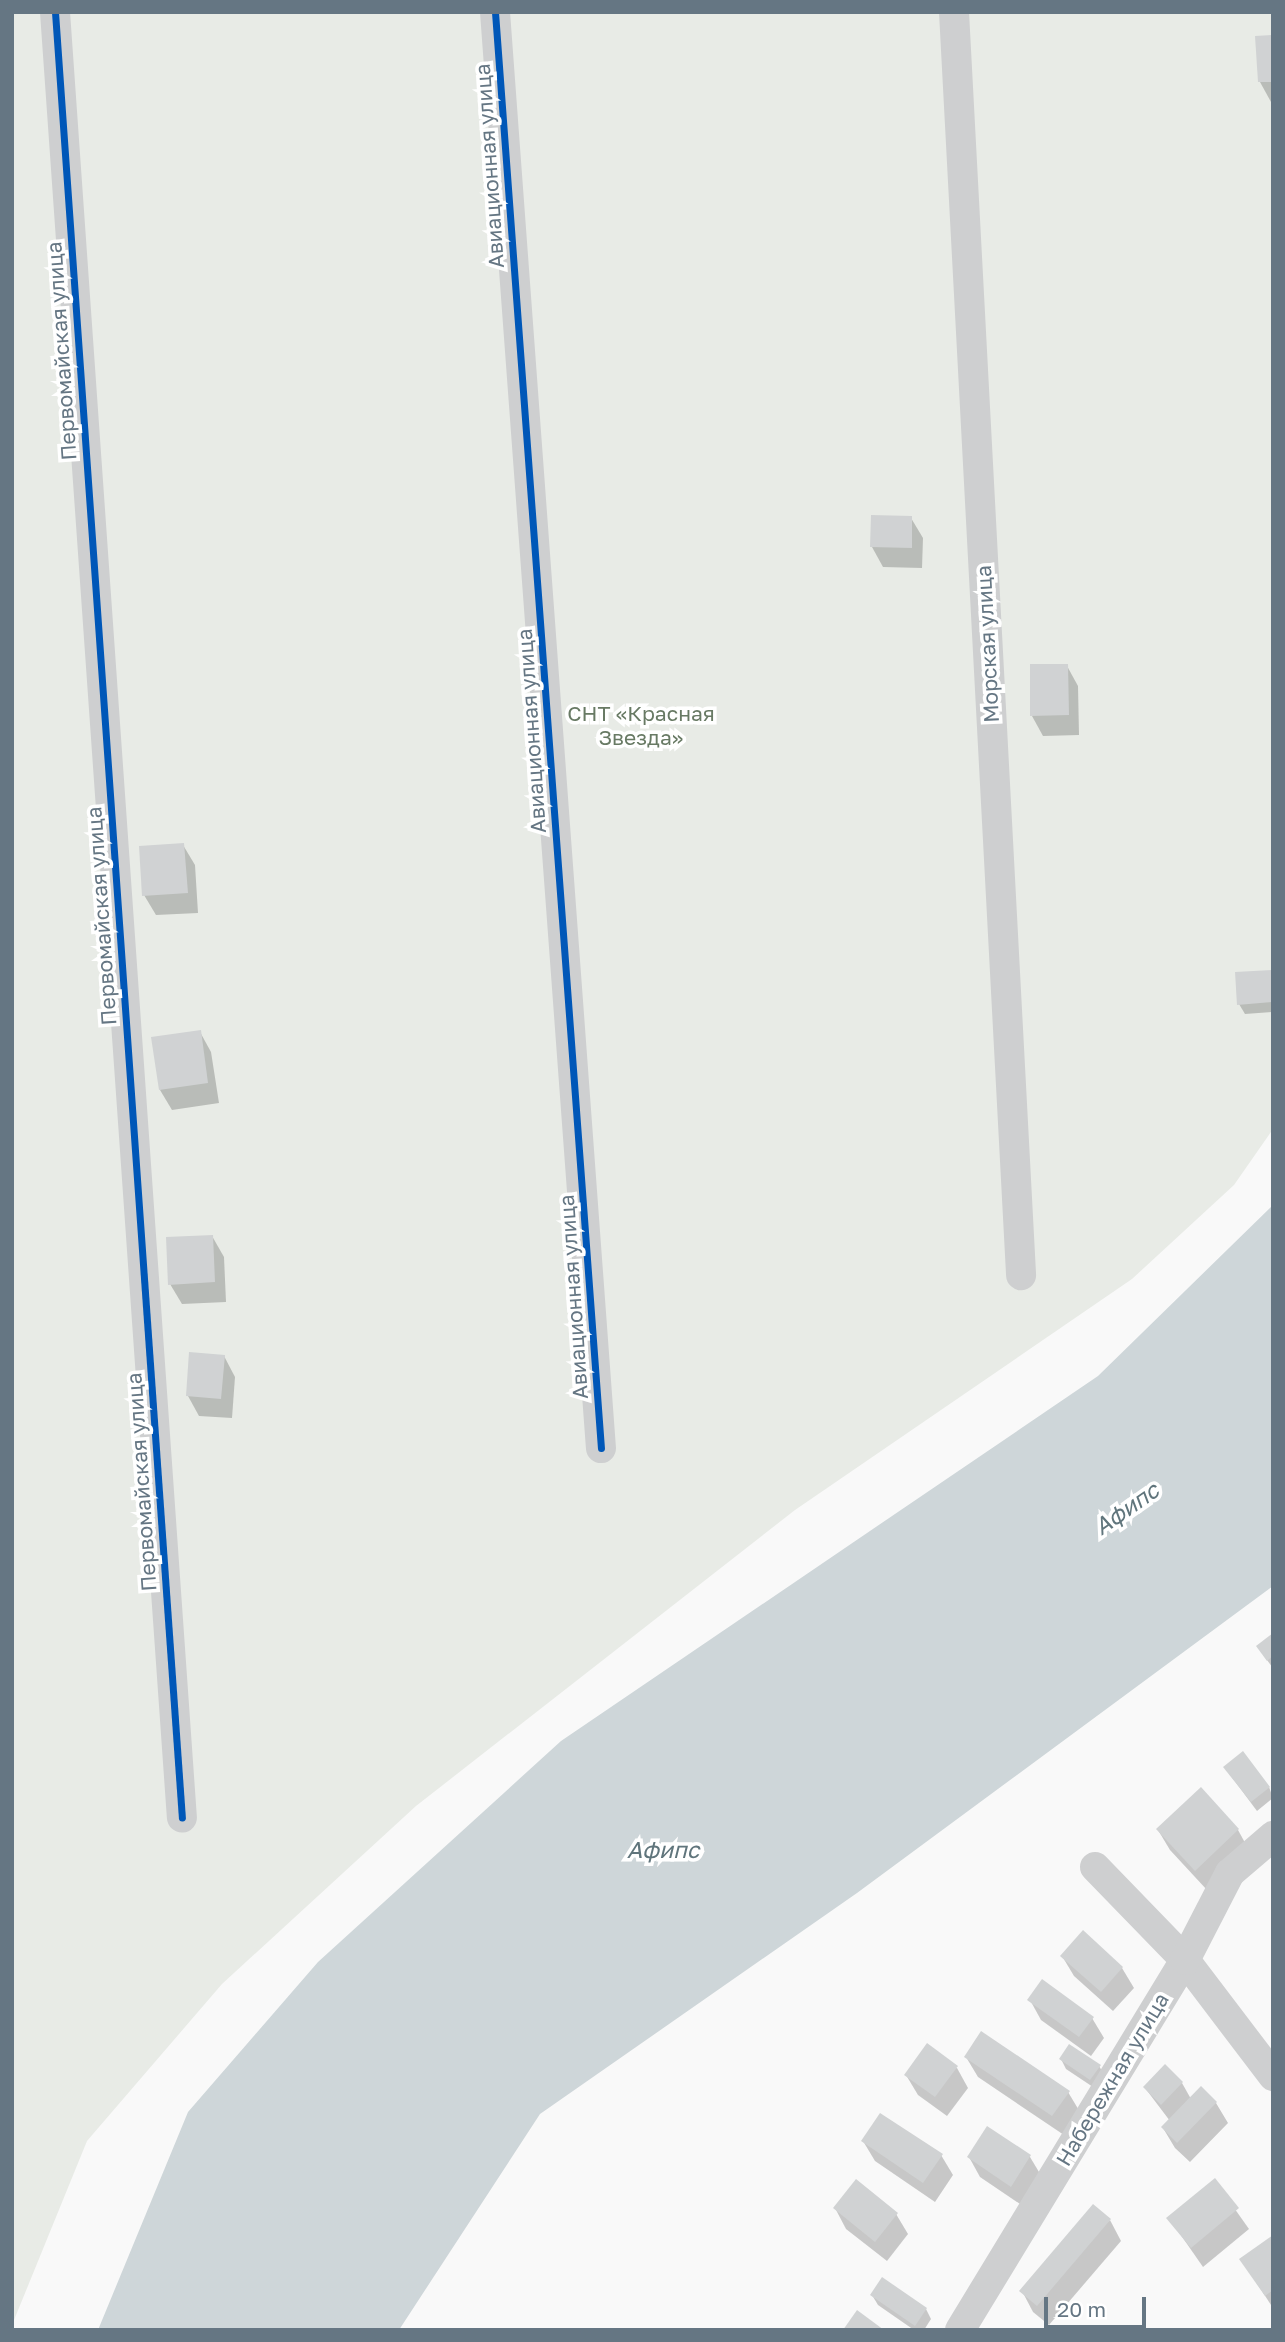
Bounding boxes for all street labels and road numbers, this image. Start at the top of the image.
street label: Авиационная улица [469,63,509,269]
street label: Первомайская улица [41,241,81,461]
street label: Морская улица [970,565,1004,723]
street label: Авиационная улица [511,628,551,834]
street label: Первомайская улица [81,806,121,1026]
street label: Авиационная улица [553,1194,593,1400]
street label: Первомайская улица [121,1372,161,1592]
street label: Набережная улица [1050,1988,1174,2170]

